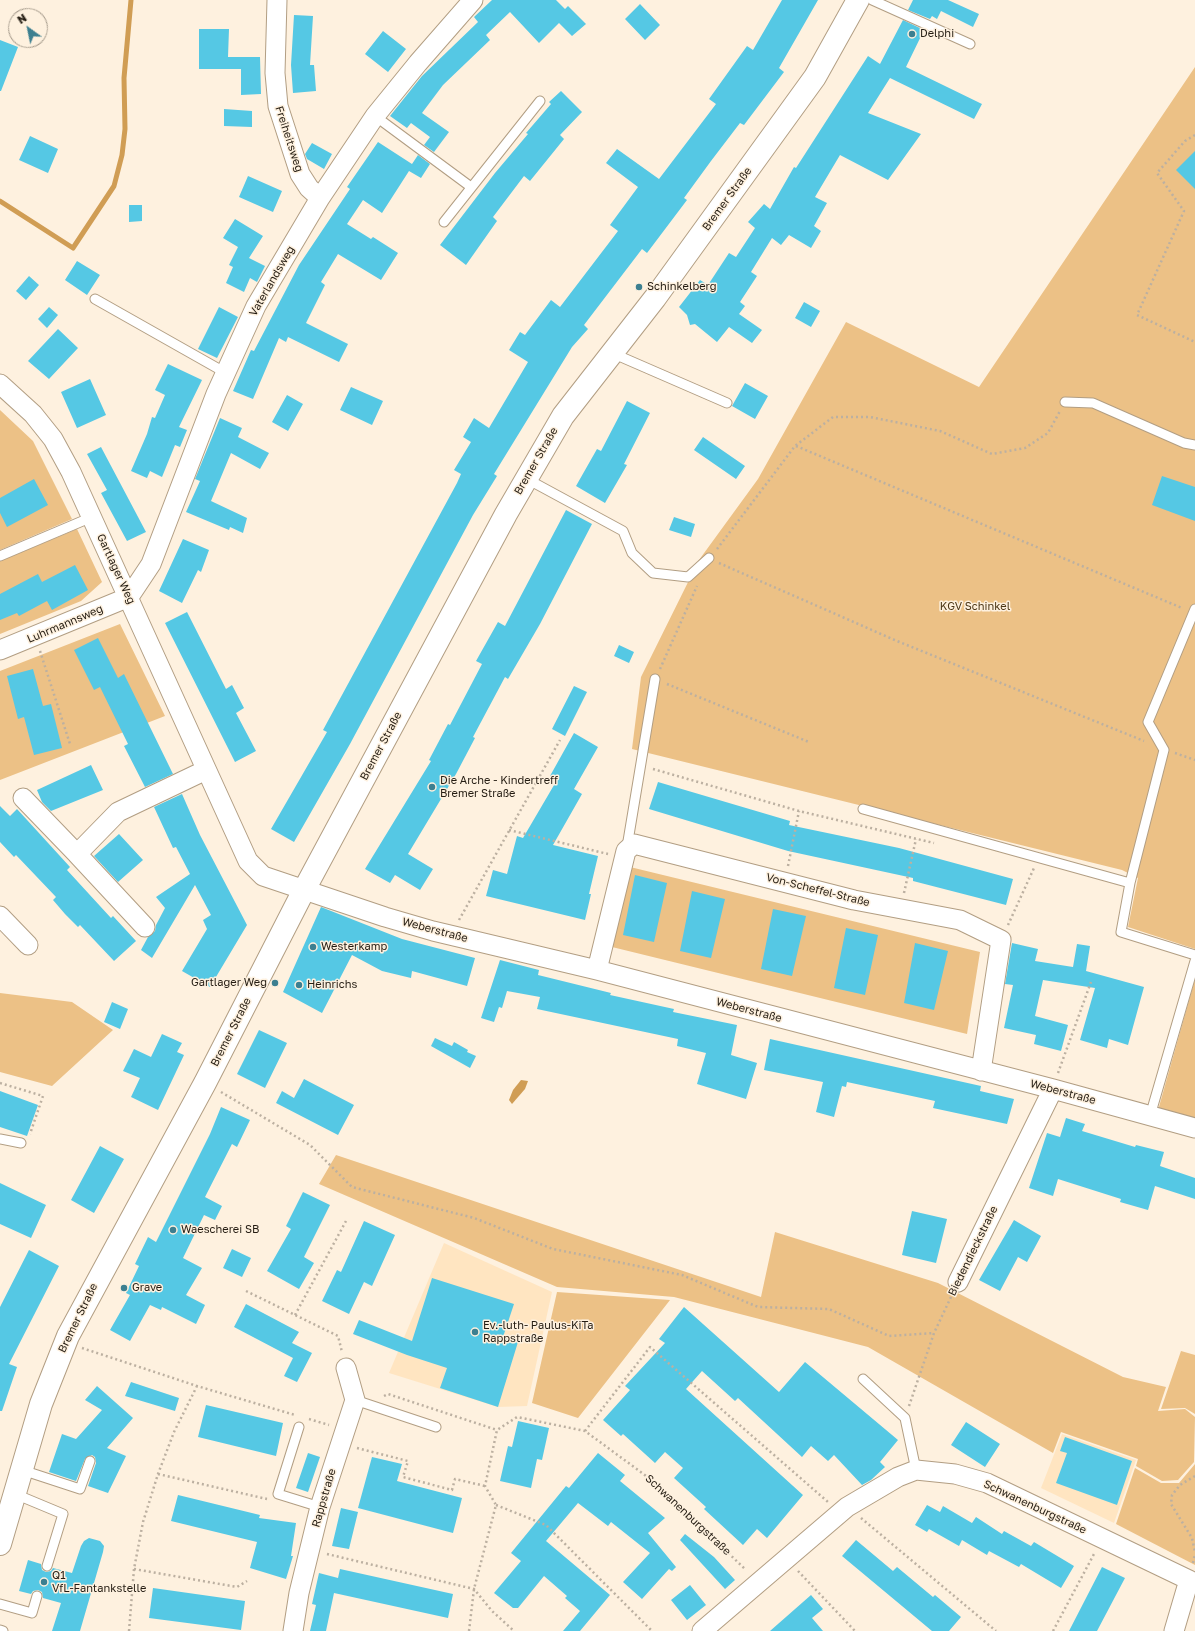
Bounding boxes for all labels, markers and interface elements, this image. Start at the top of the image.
north arrow [8,8,48,48]
text: N [15,11,29,26]
place label: Delphi [920,27,954,41]
marker: Delphi [907,29,917,39]
street label: Freiheitsweg [272,104,306,174]
street label: Bremer Straße [699,165,755,233]
street label: Vaterlandsweg [247,244,297,318]
place label: Schinkelberg [647,280,716,294]
marker: Schinkelberg [634,282,644,292]
street label: Bremer Straße [511,425,561,497]
street label: Gartlager Weg [94,532,138,606]
park label: KGV Schinkel [940,600,1010,614]
street label: Luhrmannsweg [25,602,105,646]
street label: Bremer Straße [357,710,405,782]
place label: Die Arche - Kindertreff Bremer Straße [440,774,558,800]
marker: Die Arche - Kindertreff Bremer Straße [427,782,437,792]
street label: Von-Scheffel-Straße [765,871,871,909]
street label: Weberstraße [401,915,469,945]
place label: Westerkamp [321,940,387,954]
marker: Westerkamp [308,942,318,952]
place label: Gartlager Weg [191,976,267,990]
marker: Gartlager Weg [270,978,280,988]
place label: Heinrichs [307,978,357,992]
marker: Heinrichs [294,980,304,990]
street label: Bremer Straße [208,995,254,1069]
street label: Weberstraße [715,995,783,1025]
street label: Weberstraße [1029,1077,1097,1107]
street label: Biedendieckstraße [946,1204,1000,1298]
place label: Waescherei SB [181,1223,259,1237]
marker: Waescherei SB [168,1225,178,1235]
street label: Bremer Straße [56,1281,100,1355]
place label: Grave [132,1281,162,1295]
marker: Grave [119,1283,129,1293]
place label: Ev.-luth- Paulus-KiTa Rappstraße [483,1319,594,1345]
marker: Ev.-luth- Paulus-KiTa Rappstraße [470,1327,480,1337]
street label: Rappstraße [309,1467,339,1529]
street label: Schwanenburgstraße [642,1472,734,1558]
street label: Schwanenburgstraße [981,1477,1089,1537]
place label: Q1 VfL-Fantankstelle [52,1569,146,1595]
marker: Q1 VfL-Fantankstelle [39,1577,49,1587]

